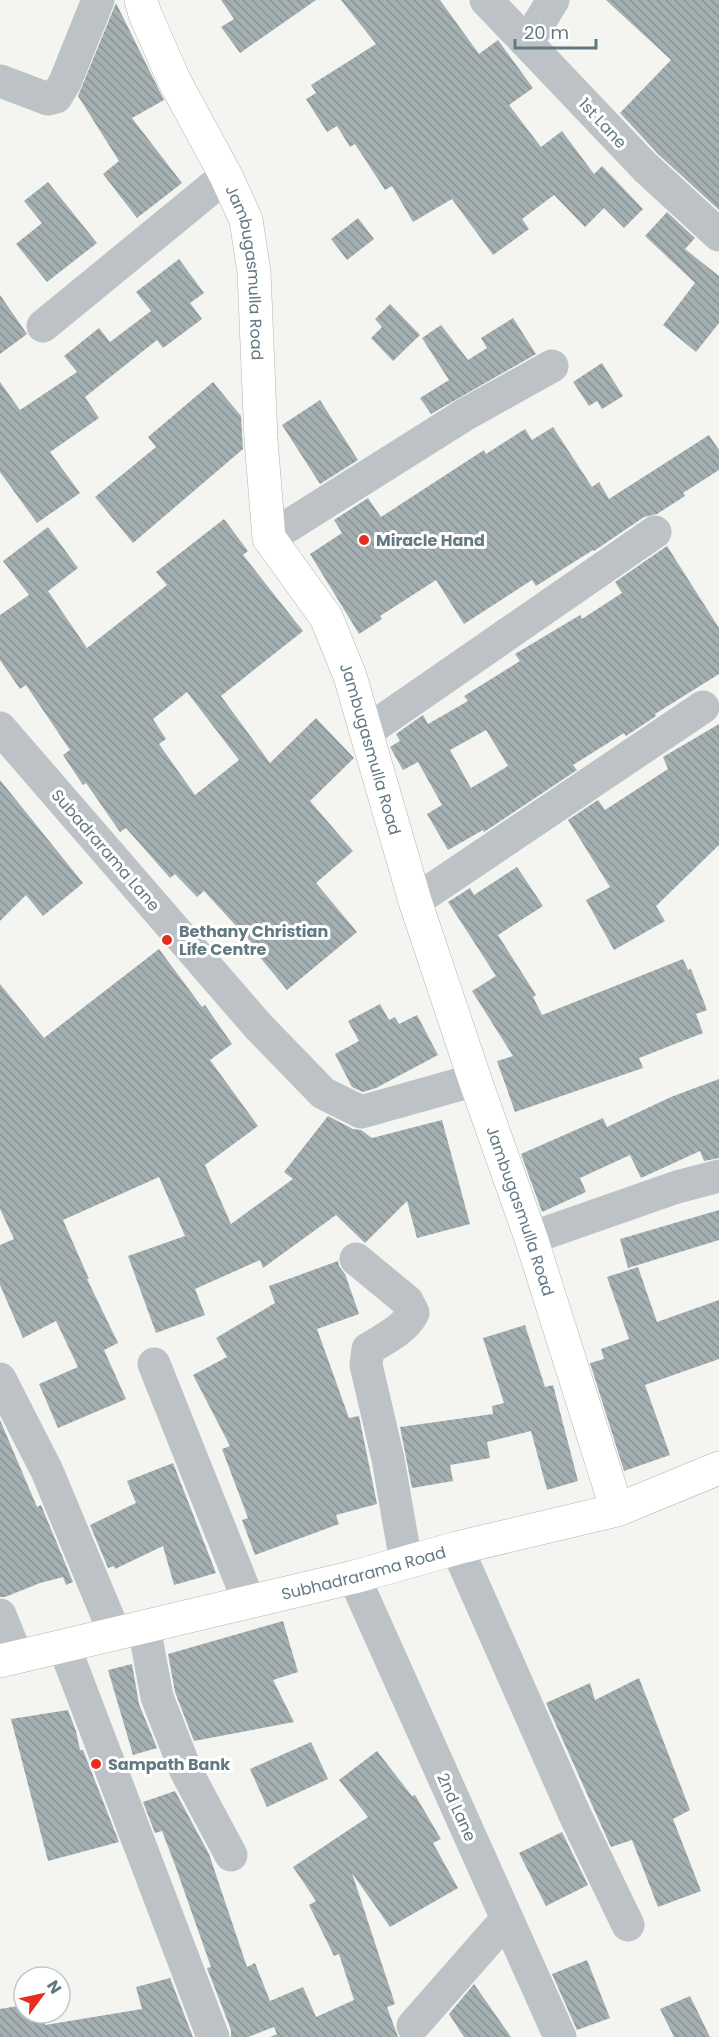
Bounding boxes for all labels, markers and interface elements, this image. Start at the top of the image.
scale bar [515,12,596,50]
text: 20 m [524,20,569,45]
street label: 1st Lane [573,93,632,154]
street label: Jambugasmulla Road [220,182,269,361]
place label: Miracle Hand [376,529,485,552]
marker: Miracle Hand [357,533,371,547]
street label: Jambugasmulla Road [334,659,406,838]
street label: Subadrarama Lane [46,784,165,916]
place label: Bethany Christian Life Centre [179,920,328,961]
marker: Bethany Christian Life Centre [160,933,174,947]
street label: Jambugasmulla Road [480,1123,560,1299]
street label: Subhadrarama Road [279,1541,448,1606]
place label: Sampath Bank [108,1753,230,1776]
marker: Sampath Bank [89,1757,103,1771]
street label: 2nd Lane [431,1769,482,1845]
north arrow [12,1965,72,2025]
text: N [41,1976,67,1998]

